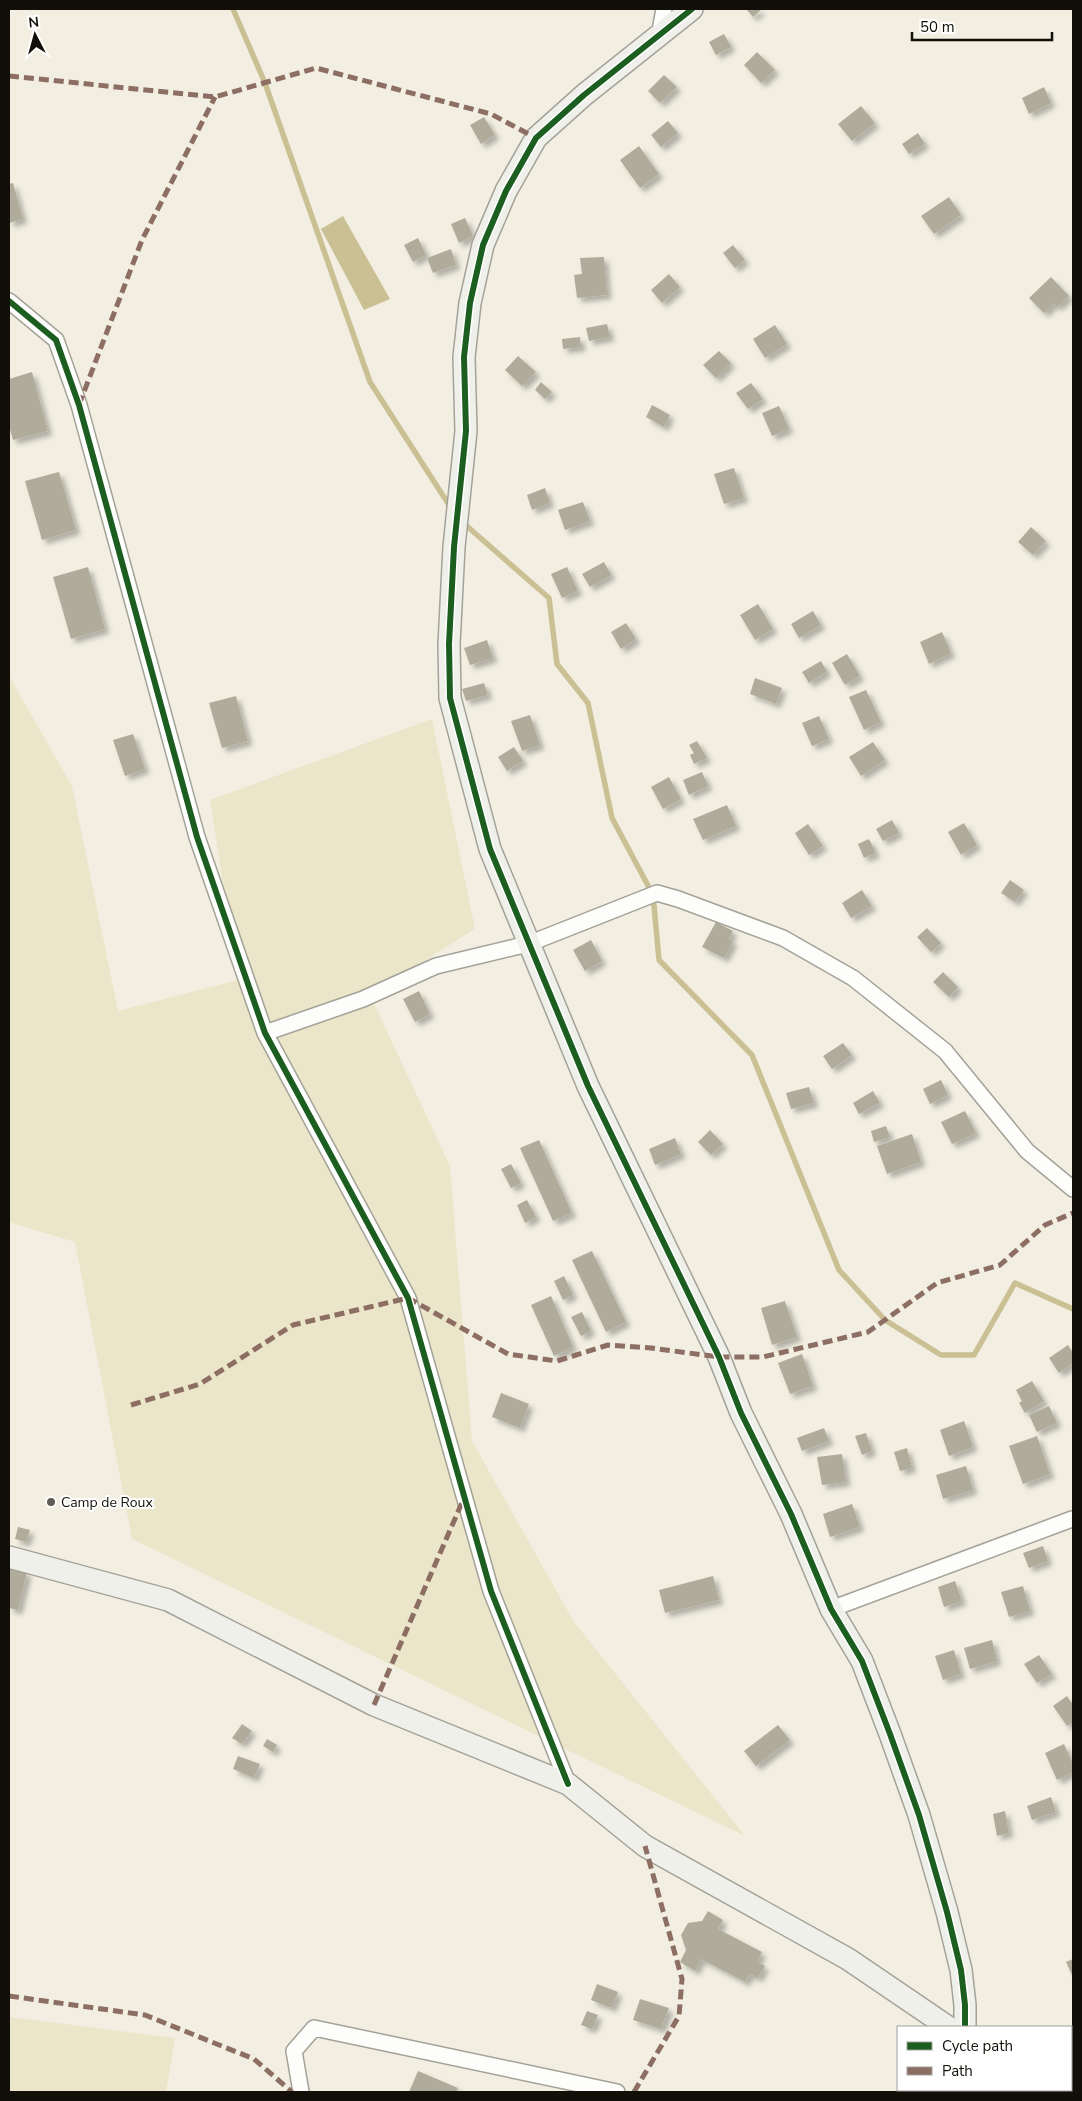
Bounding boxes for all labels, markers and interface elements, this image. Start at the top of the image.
north arrow [10,10,60,60]
scale bar [912,10,1052,42]
text: N [27,13,40,33]
text: 50 m [920,17,955,37]
place label: Camp de Roux [61,1493,153,1512]
marker: Camp de Roux [45,1496,57,1508]
legend [897,2026,1072,2091]
text: Cycle path [942,2036,1013,2056]
text: Path [942,2061,973,2081]

